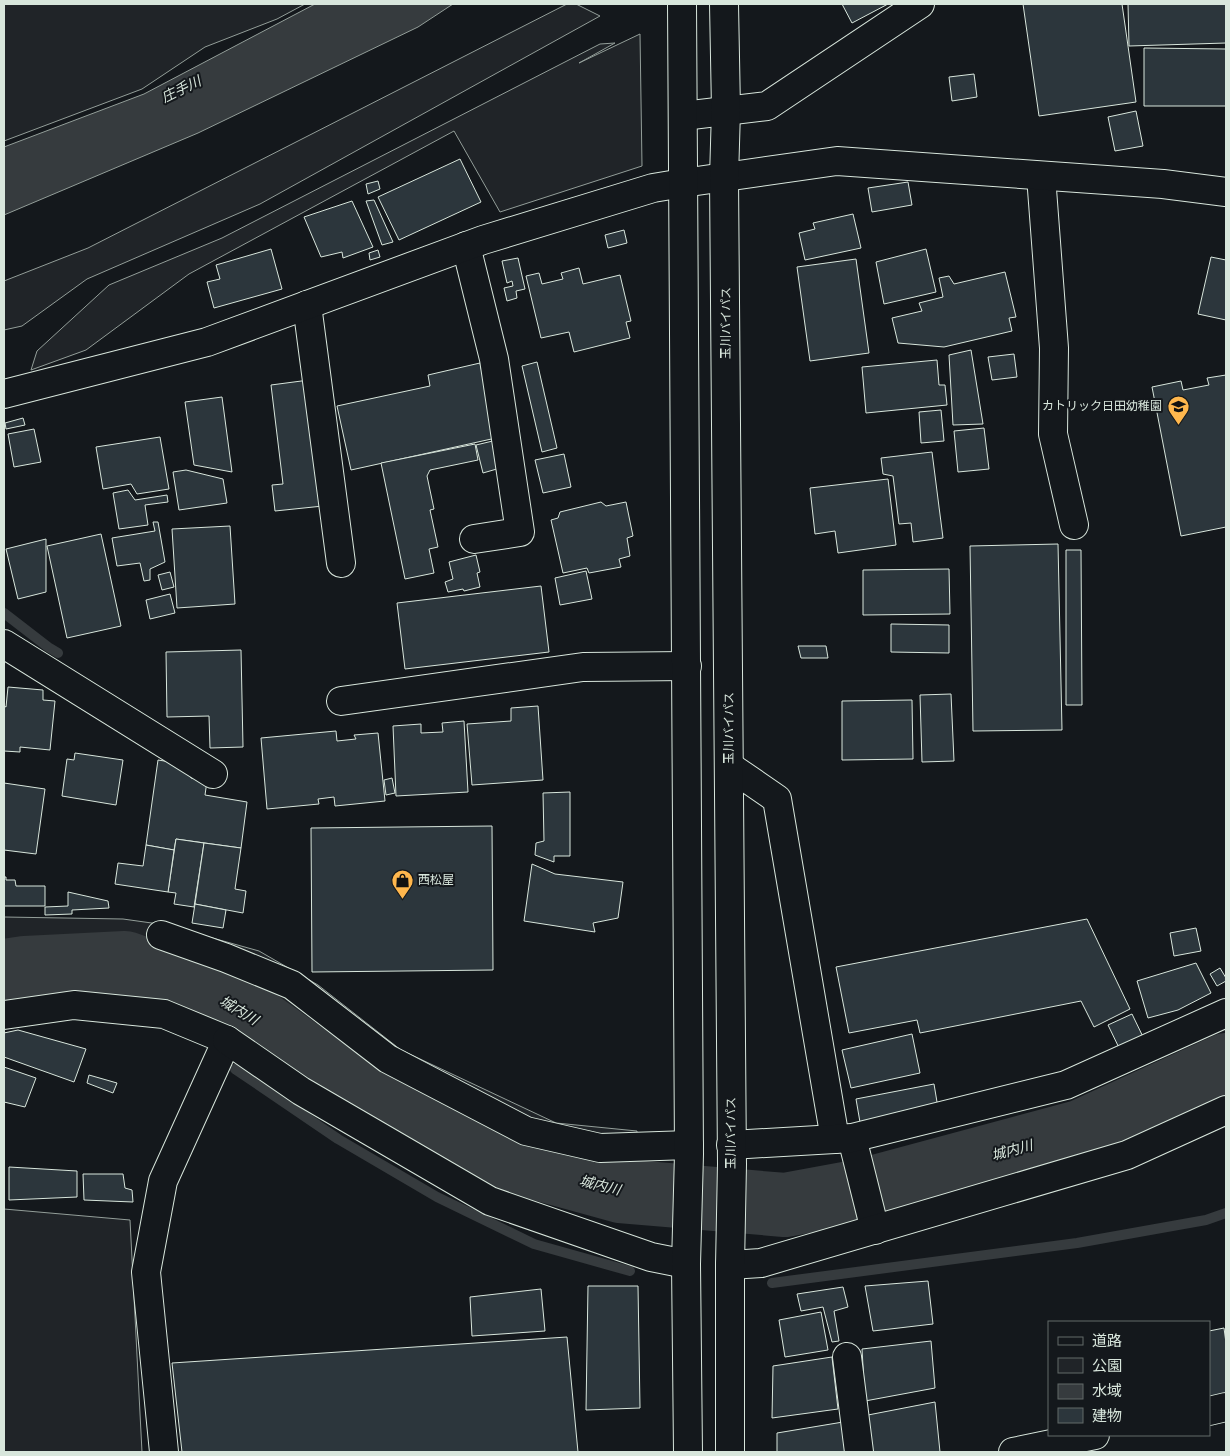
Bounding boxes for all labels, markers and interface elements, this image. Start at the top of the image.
water label: 庄手川 [159,72,206,106]
street label: 玉川バイパス [719,287,734,359]
school or university icon: カトリック日田幼稚園 [1166,394,1190,425]
place label: カトリック日田幼稚園 [1042,399,1162,414]
street label: 玉川バイパス [722,692,737,764]
shop icon: 西松屋 [390,868,414,899]
place label: 西松屋 [418,873,454,888]
water label: 城内川 [216,992,263,1030]
street label: 玉川バイパス [724,1097,739,1169]
water label: 城内川 [990,1136,1037,1164]
water label: 城内川 [577,1172,624,1199]
legend [1048,1321,1210,1436]
text: 道路 [1092,1332,1122,1350]
text: 公園 [1092,1357,1122,1375]
text: 水域 [1092,1382,1122,1400]
text: 建物 [1092,1407,1122,1425]

